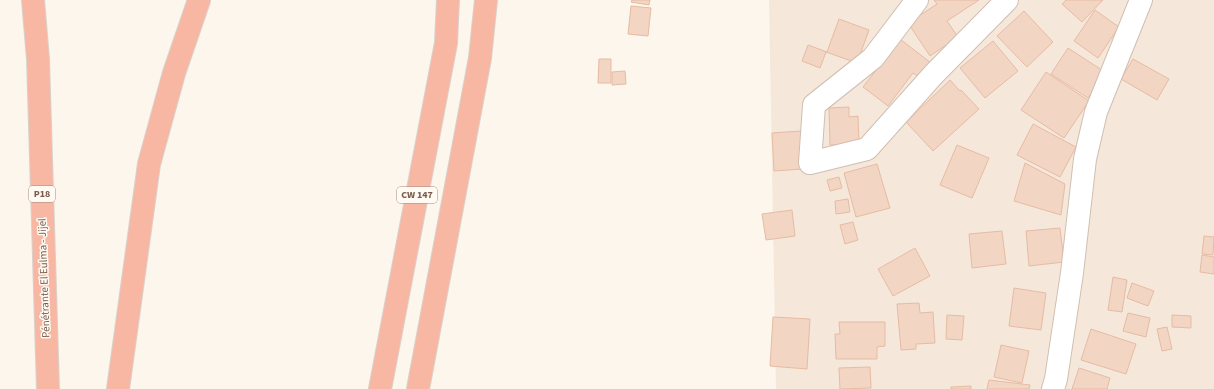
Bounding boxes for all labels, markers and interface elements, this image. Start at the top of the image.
road number: P18 [29,186,55,202]
road number: CW 147 [397,187,437,203]
street label: Pénétrante El Eulma - Jijel [34,218,54,338]

